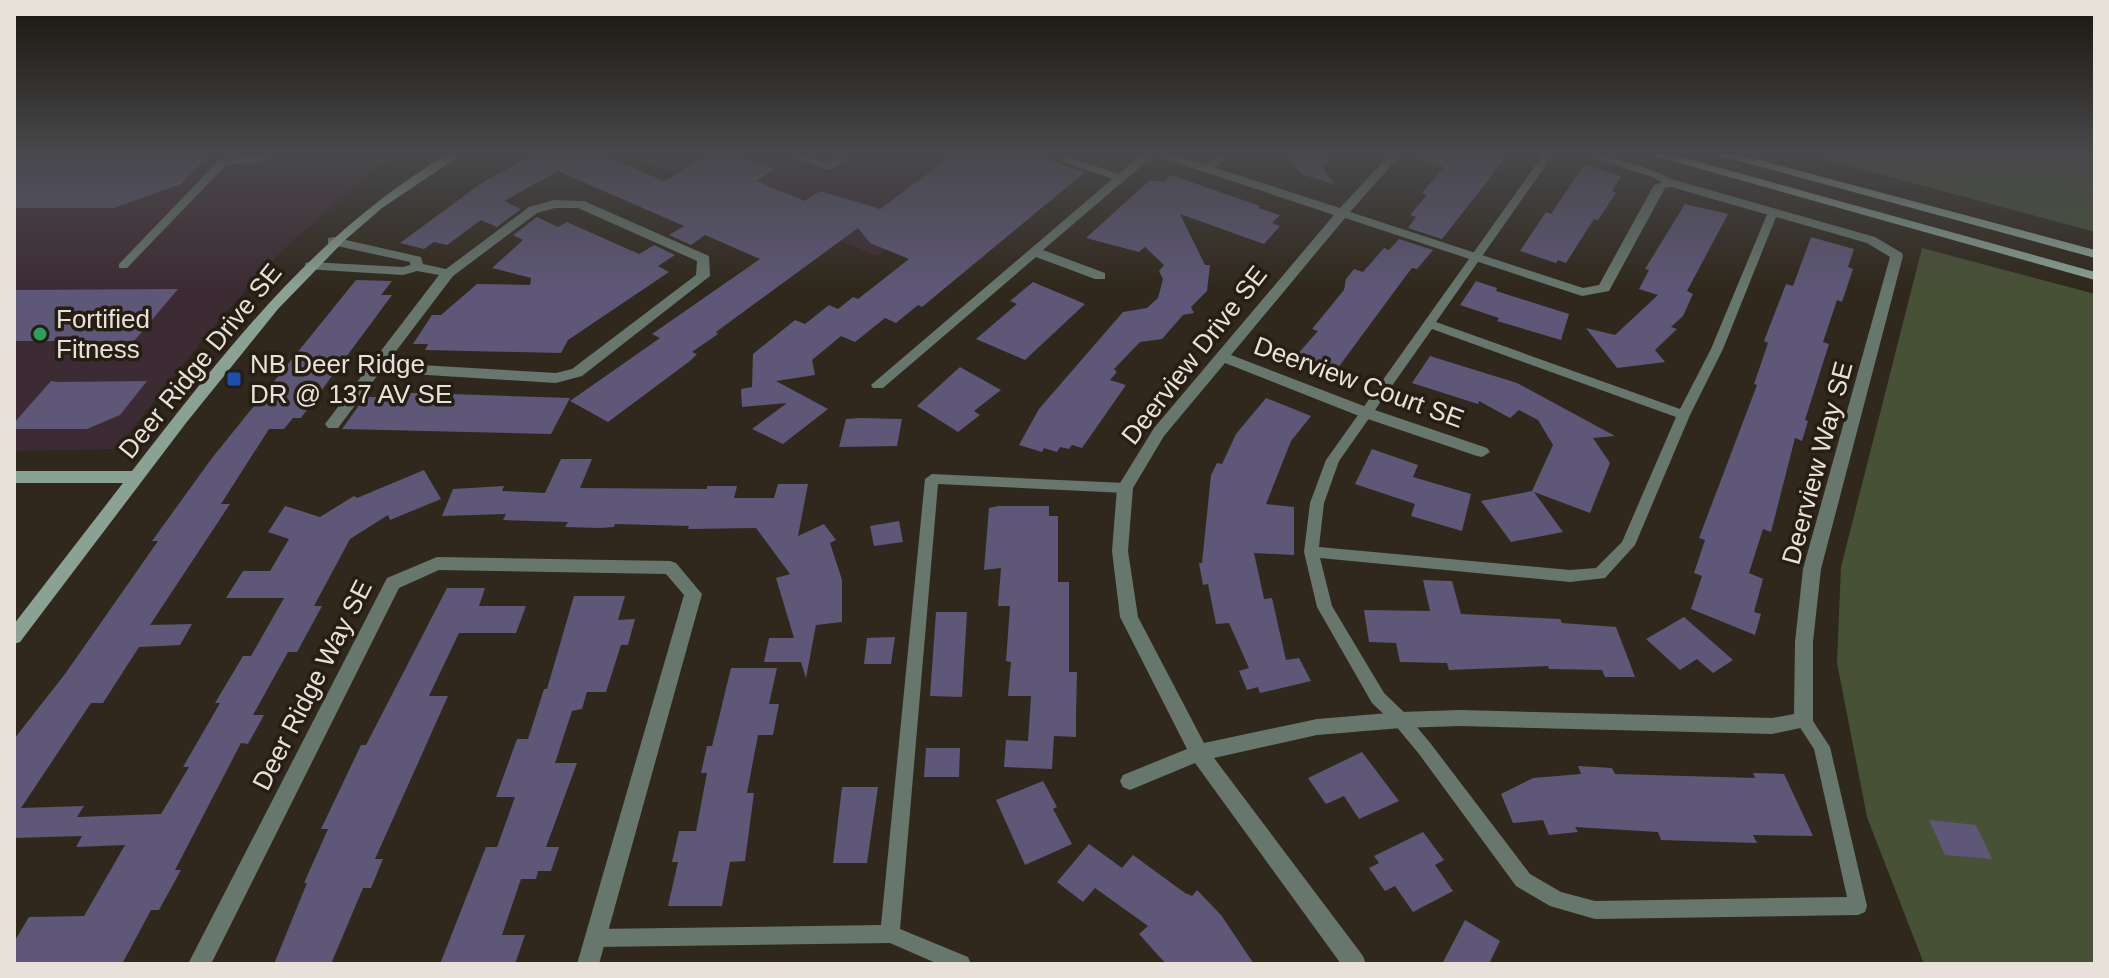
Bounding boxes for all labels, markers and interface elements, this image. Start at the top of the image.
street label: Deer Ridge Drive SE [112,258,288,464]
street label: Deerview Drive SE [1115,260,1273,450]
place label: Fortified Fitness [56,304,150,364]
marker: Fortified Fitness [31,325,49,343]
street label: Deerview Court SE [1250,330,1468,434]
place label: NB Deer Ridge DR @ 137 AV SE [250,349,452,409]
street label: Deerview Way SE [1776,358,1858,568]
marker: NB Deer Ridge DR @ 137 AV SE [225,370,243,388]
street label: Deer Ridge Way SE [246,575,378,795]

